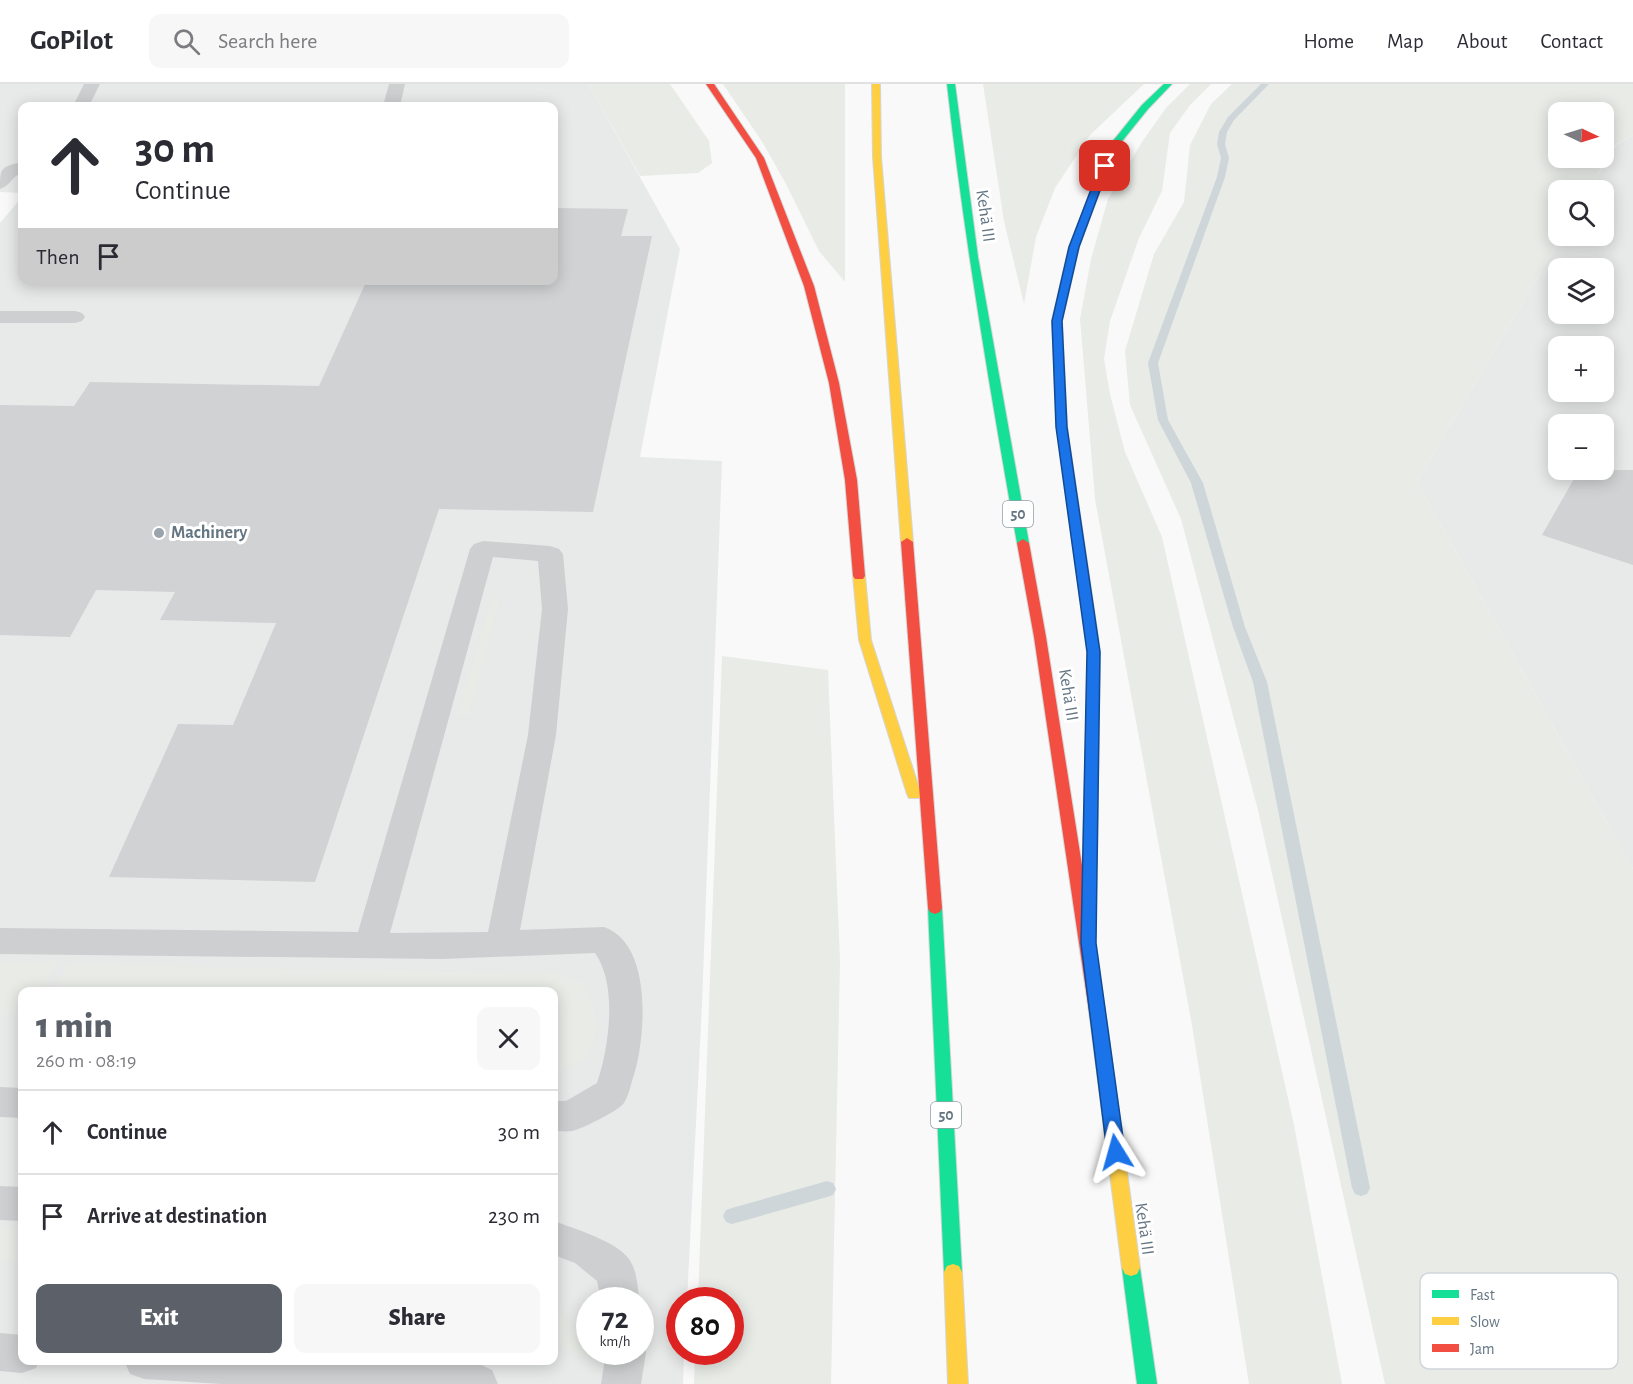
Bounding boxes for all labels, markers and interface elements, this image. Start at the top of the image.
search box [149,14,569,68]
icon: search [170,25,203,58]
text: GoPilot [30,27,113,55]
text: Search here [218,30,318,52]
text: Home [1303,31,1354,52]
text: Map [1387,31,1424,52]
text: About [1457,31,1507,52]
text: Contact [1540,31,1603,52]
north arrow [1548,102,1614,168]
map controls [1548,102,1614,480]
icon: ahead [36,126,114,204]
text: 30 m [135,128,215,170]
pin [1079,140,1130,191]
icon: arrive [1088,149,1121,182]
text: Continue [135,177,231,204]
button: search [1548,180,1614,246]
street label: Kehä III [972,189,998,243]
icon: arrive [92,240,125,273]
text: Then [36,246,80,268]
button: layers [1548,258,1614,324]
button: + [1548,336,1614,402]
button: − [1548,414,1614,480]
road number: 50 [1003,501,1033,527]
place label: Machinery [171,524,248,542]
marker: Machinery [152,526,166,540]
street label: Kehä III [1055,667,1081,723]
button: close [477,1007,540,1070]
text: 1 min [36,1008,113,1044]
text: 260 m · 08:19 [36,1051,136,1071]
road number: 50 [931,1102,961,1128]
icon: ahead [36,1116,69,1149]
position arrow [1084,1120,1148,1184]
text: Continue [87,1121,167,1143]
text: 30 m [498,1121,540,1143]
icon: arrive [36,1200,69,1233]
street label: Kehä III [1131,1202,1157,1256]
text: Arrive at destination [87,1205,267,1227]
text: 230 m [488,1205,540,1227]
legend [1420,1273,1618,1369]
button: Exit [36,1284,282,1353]
button: Share [294,1284,540,1353]
speed limit sign: 80 [666,1287,744,1365]
text: Fast [1470,1287,1495,1303]
text: 72 [601,1304,629,1334]
text: Slow [1470,1314,1500,1330]
text: km/h [600,1334,630,1349]
text: Jam [1470,1341,1495,1357]

